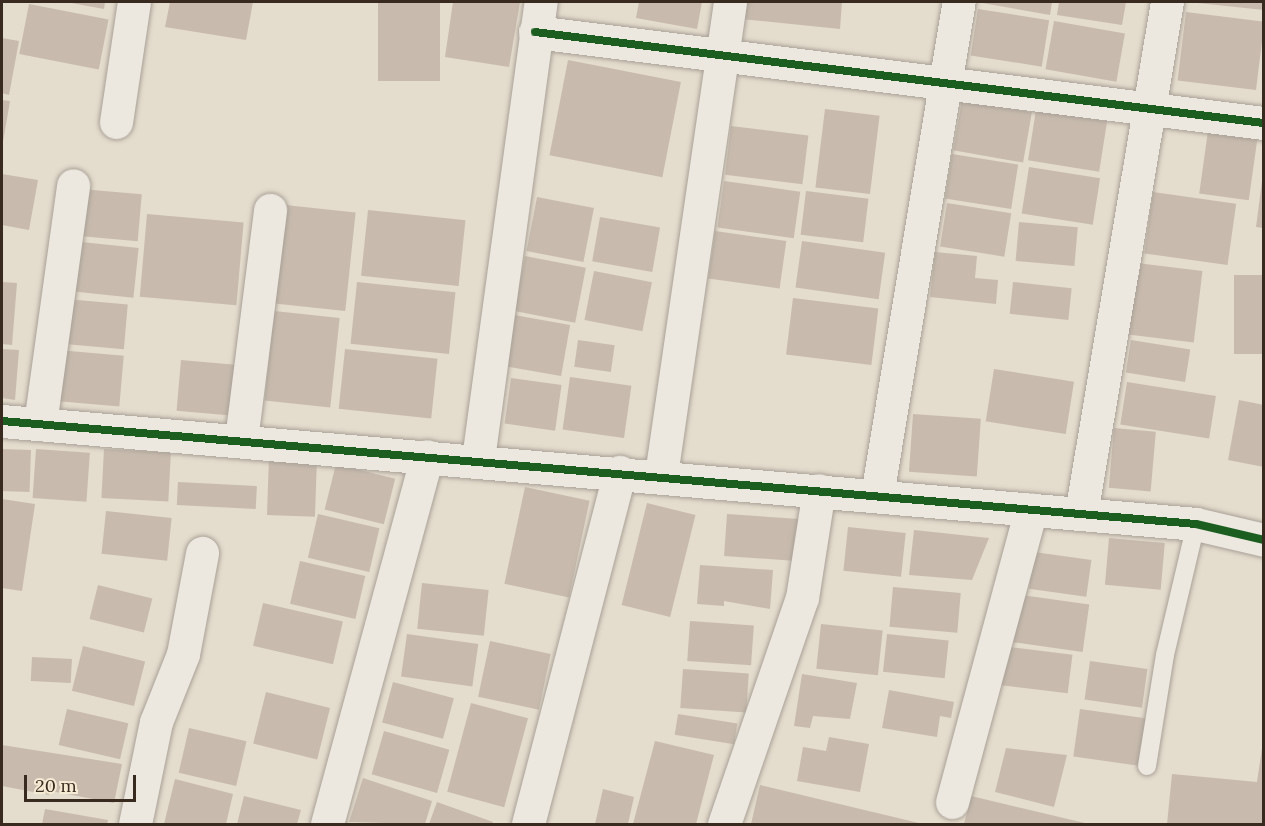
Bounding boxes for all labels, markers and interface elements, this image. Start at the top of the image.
scale bar [27,763,140,801]
text: 20 m [35,774,77,797]

